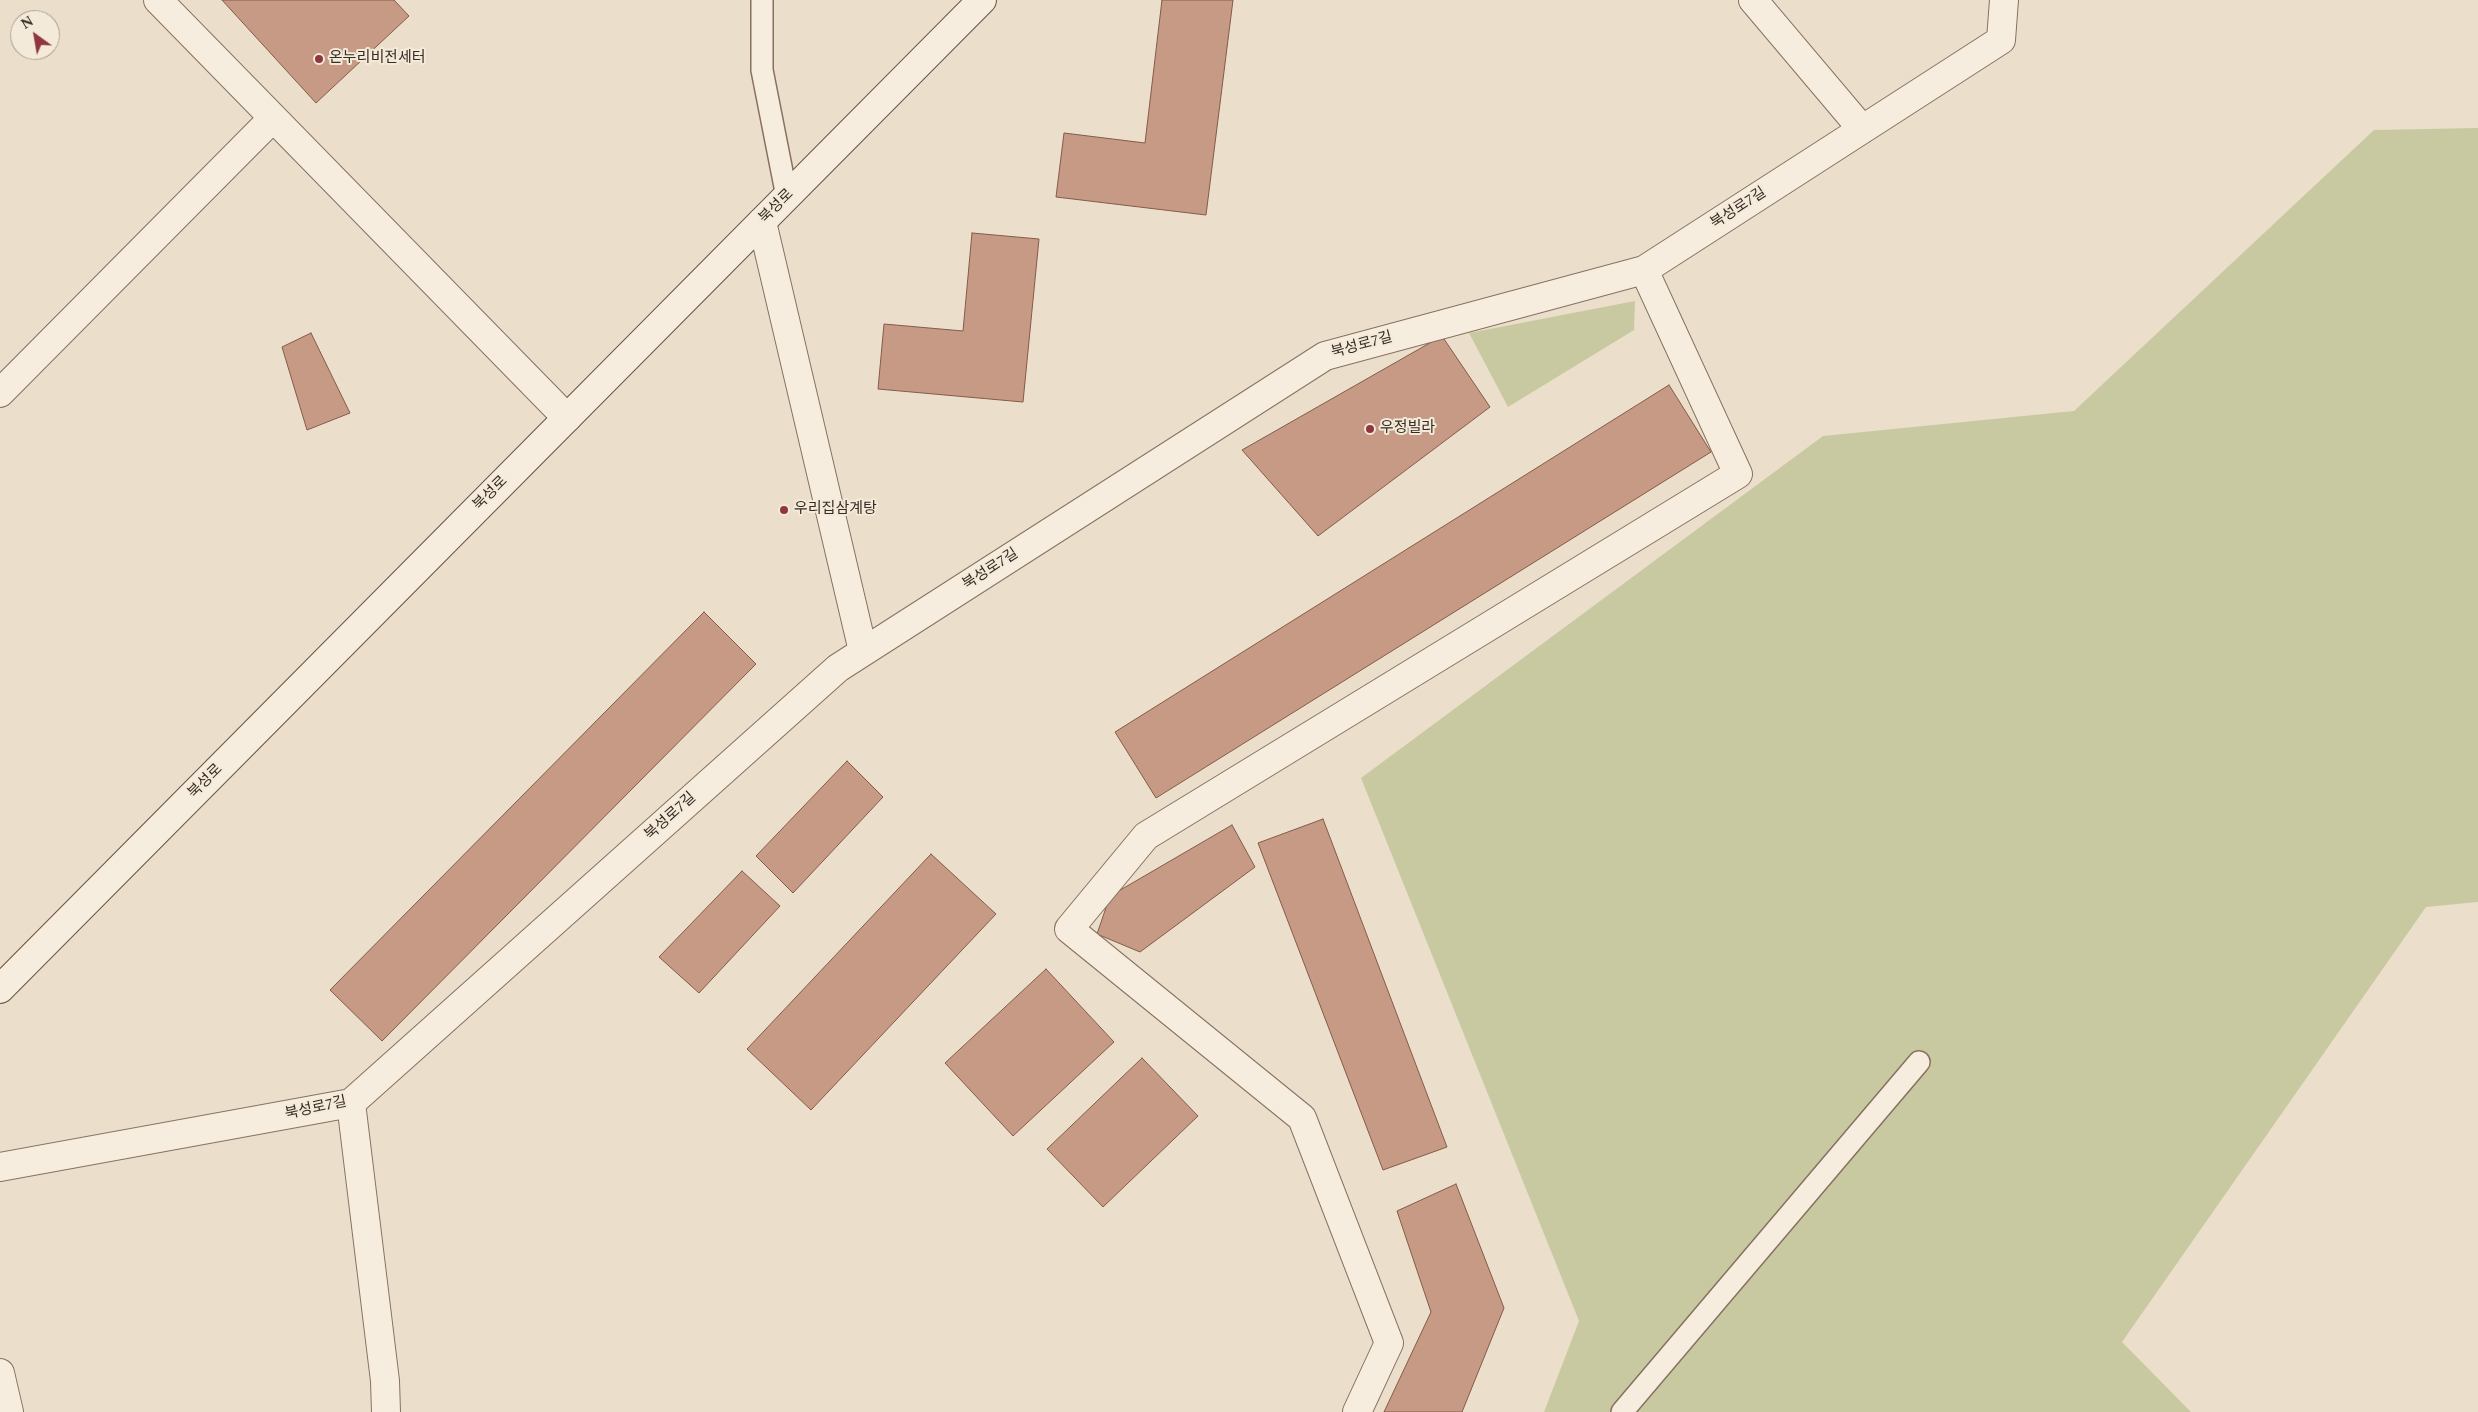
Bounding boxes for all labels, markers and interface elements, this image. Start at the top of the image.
north arrow [10,10,60,60]
text: N [17,11,38,35]
place label: 온누리비전세터 [329,50,426,68]
marker: 온누리비전세터 [313,53,325,65]
street label: 북성로7길 [1708,184,1770,234]
street label: 북성로 [756,186,798,228]
street label: 북성로7길 [1329,329,1395,363]
place label: 우정빌라 [1380,420,1435,438]
marker: 우정빌라 [1364,423,1376,435]
street label: 북성로 [470,473,512,515]
place label: 우리집삼계탕 [794,501,877,519]
marker: 우리집삼계탕 [778,504,790,516]
street label: 북성로7길 [960,545,1022,595]
street label: 북성로 [185,761,227,803]
street label: 북성로7길 [642,789,700,845]
street label: 북성로7길 [283,1094,349,1124]

